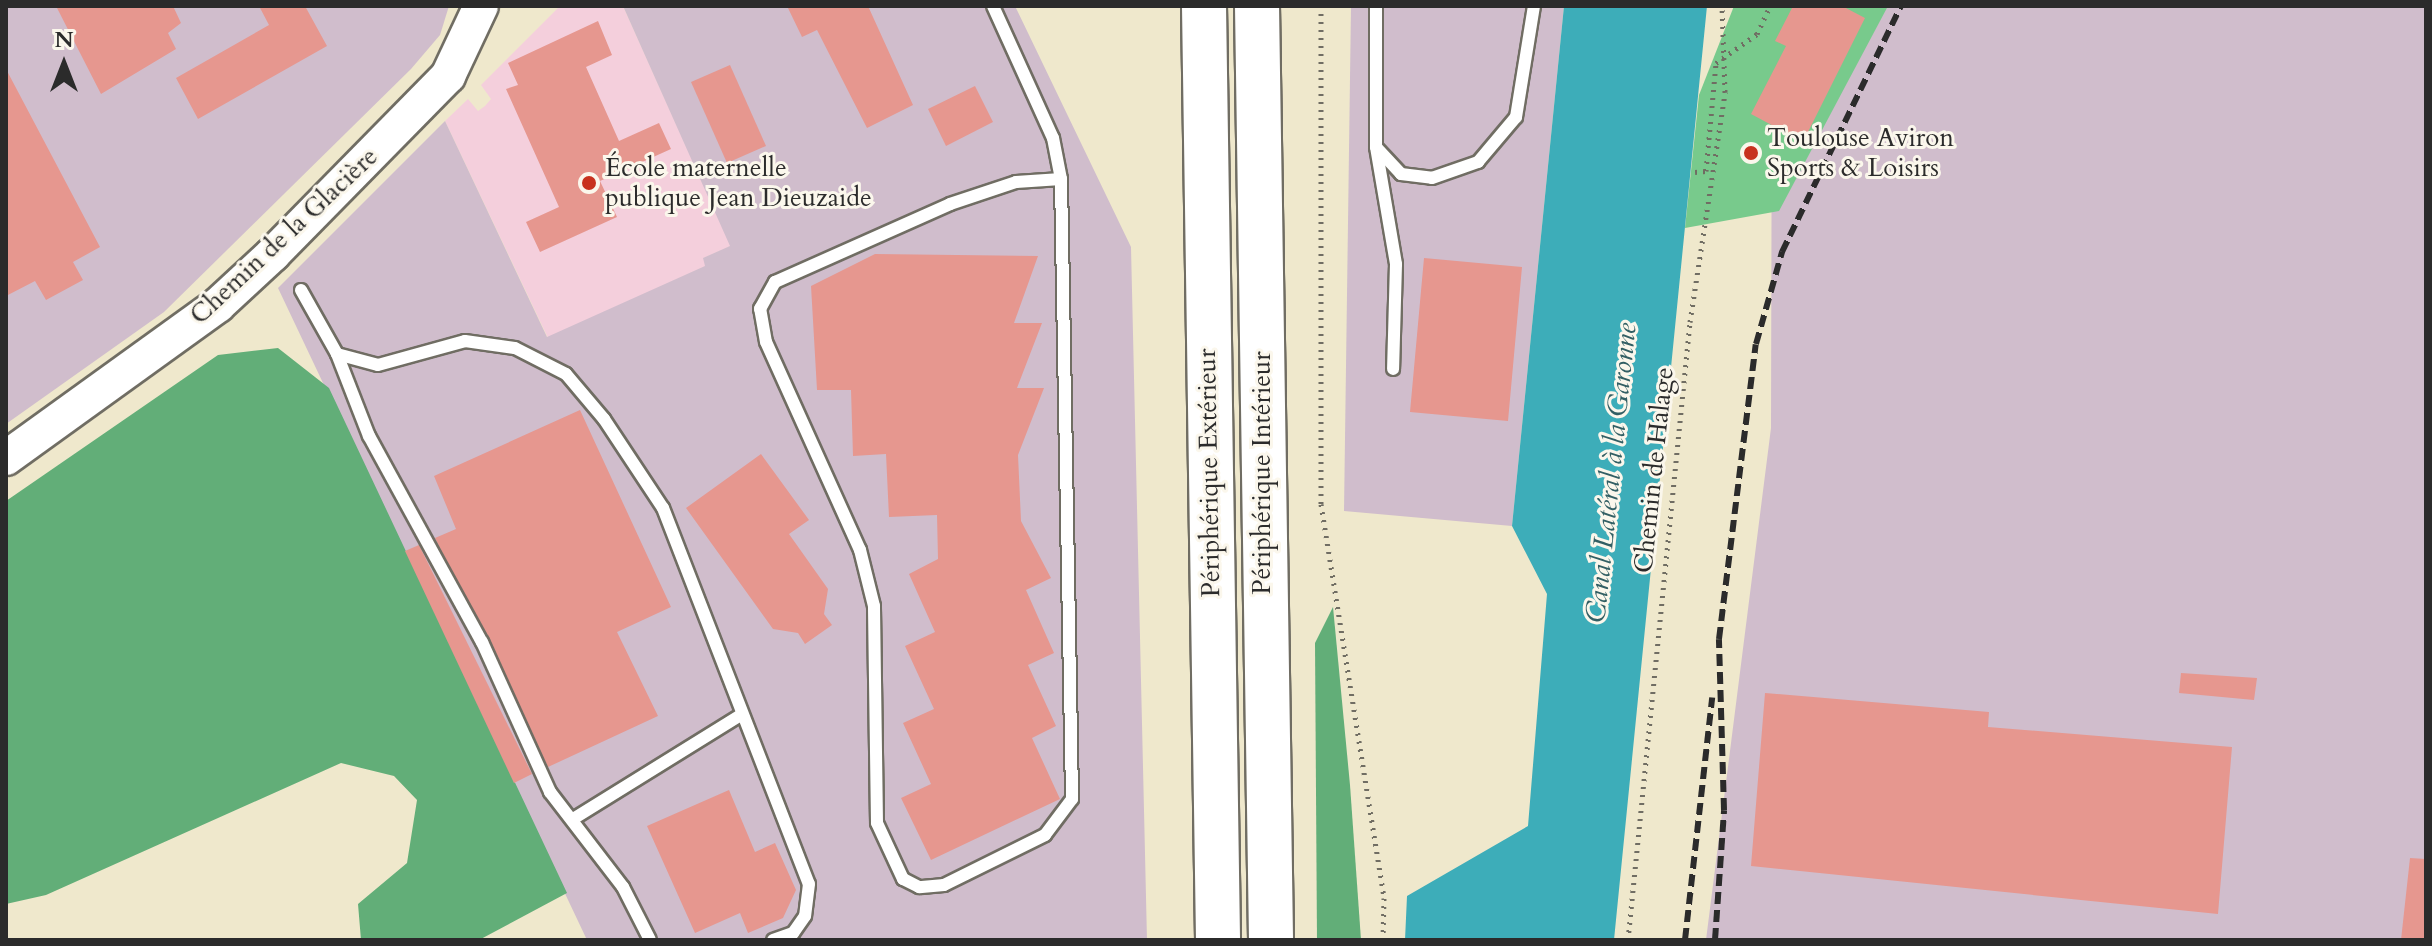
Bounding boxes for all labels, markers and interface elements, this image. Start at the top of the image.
north arrow [24,24,104,104]
text: N [54,25,74,55]
place label: Toulouse Aviron Sports & Loisirs [1767,122,1954,184]
street label: Chemin de la Glacière [184,141,384,331]
marker: Toulouse Aviron Sports & Loisirs [1742,144,1760,162]
place label: École maternelle publique Jean Dieuzaide [605,152,872,214]
marker: École maternelle publique Jean Dieuzaide [580,174,598,192]
water label: Canal Latéral à la Garonne [1579,321,1643,625]
street label: Périphérique Extérieur [1191,348,1227,598]
street label: Périphérique Intérieur [1246,351,1278,595]
street label: Chemin de Halage [1628,366,1680,574]

